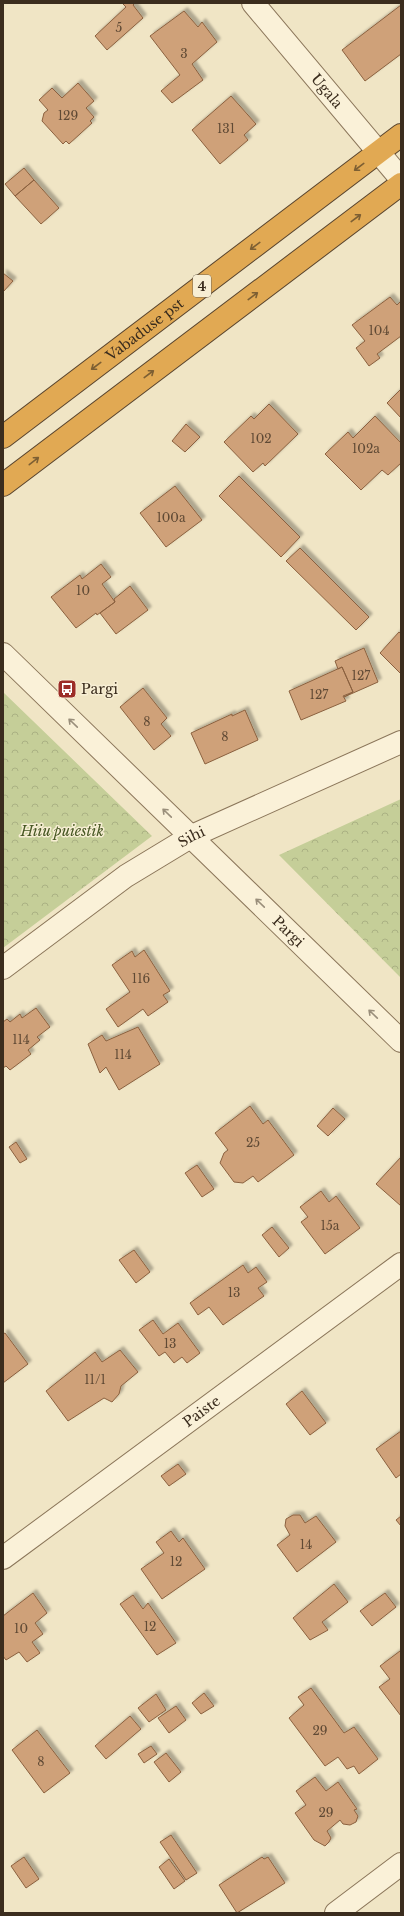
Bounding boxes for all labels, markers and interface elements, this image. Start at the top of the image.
house number: 5 [116,20,123,35]
house number: 3 [180,46,188,61]
street label: Ugala [307,70,347,112]
house number: 129 [58,108,78,123]
house number: 131 [217,121,235,136]
one-way arrow [353,163,364,172]
one-way arrow [351,214,362,222]
one-way arrow [250,242,261,250]
road number: 4 [193,275,211,297]
one-way arrow [247,292,258,300]
street label: Vabaduse pst [102,294,188,365]
house number: 104 [369,323,389,338]
one-way arrow [90,362,101,371]
one-way arrow [143,370,154,379]
house number: 102 [250,431,272,446]
house number: 102a [352,441,380,456]
one-way arrow [28,457,39,465]
house number: 100a [156,510,186,525]
house number: 10 [76,583,90,598]
house number: 127 [352,668,371,683]
bus stop icon: Pargi [56,678,78,700]
place label: Pargi [81,680,118,698]
house number: 127 [310,687,329,702]
house number: 8 [143,714,151,729]
one-way arrow [68,718,78,728]
house number: 8 [221,729,229,744]
one-way arrow [162,808,172,818]
park label: Hiiu puiestik [19,822,104,840]
street label: Sihi [175,822,208,851]
one-way arrow [255,899,265,908]
street label: Pargi [269,912,308,951]
house number: 116 [132,971,150,986]
one-way arrow [368,1009,378,1019]
house number: 114 [12,1032,30,1047]
house number: 114 [114,1047,132,1062]
house number: 25 [246,1135,260,1150]
house number: 15a [321,1218,340,1233]
house number: 13 [228,1285,240,1300]
house number: 13 [164,1336,176,1351]
house number: 11/1 [84,1372,106,1387]
street label: Paiste [180,1392,224,1431]
house number: 14 [300,1537,312,1552]
house number: 12 [170,1554,182,1569]
house number: 12 [144,1619,156,1634]
house number: 10 [14,1621,28,1636]
house number: 29 [312,1723,328,1738]
house number: 8 [37,1754,45,1769]
house number: 29 [318,1805,334,1820]

